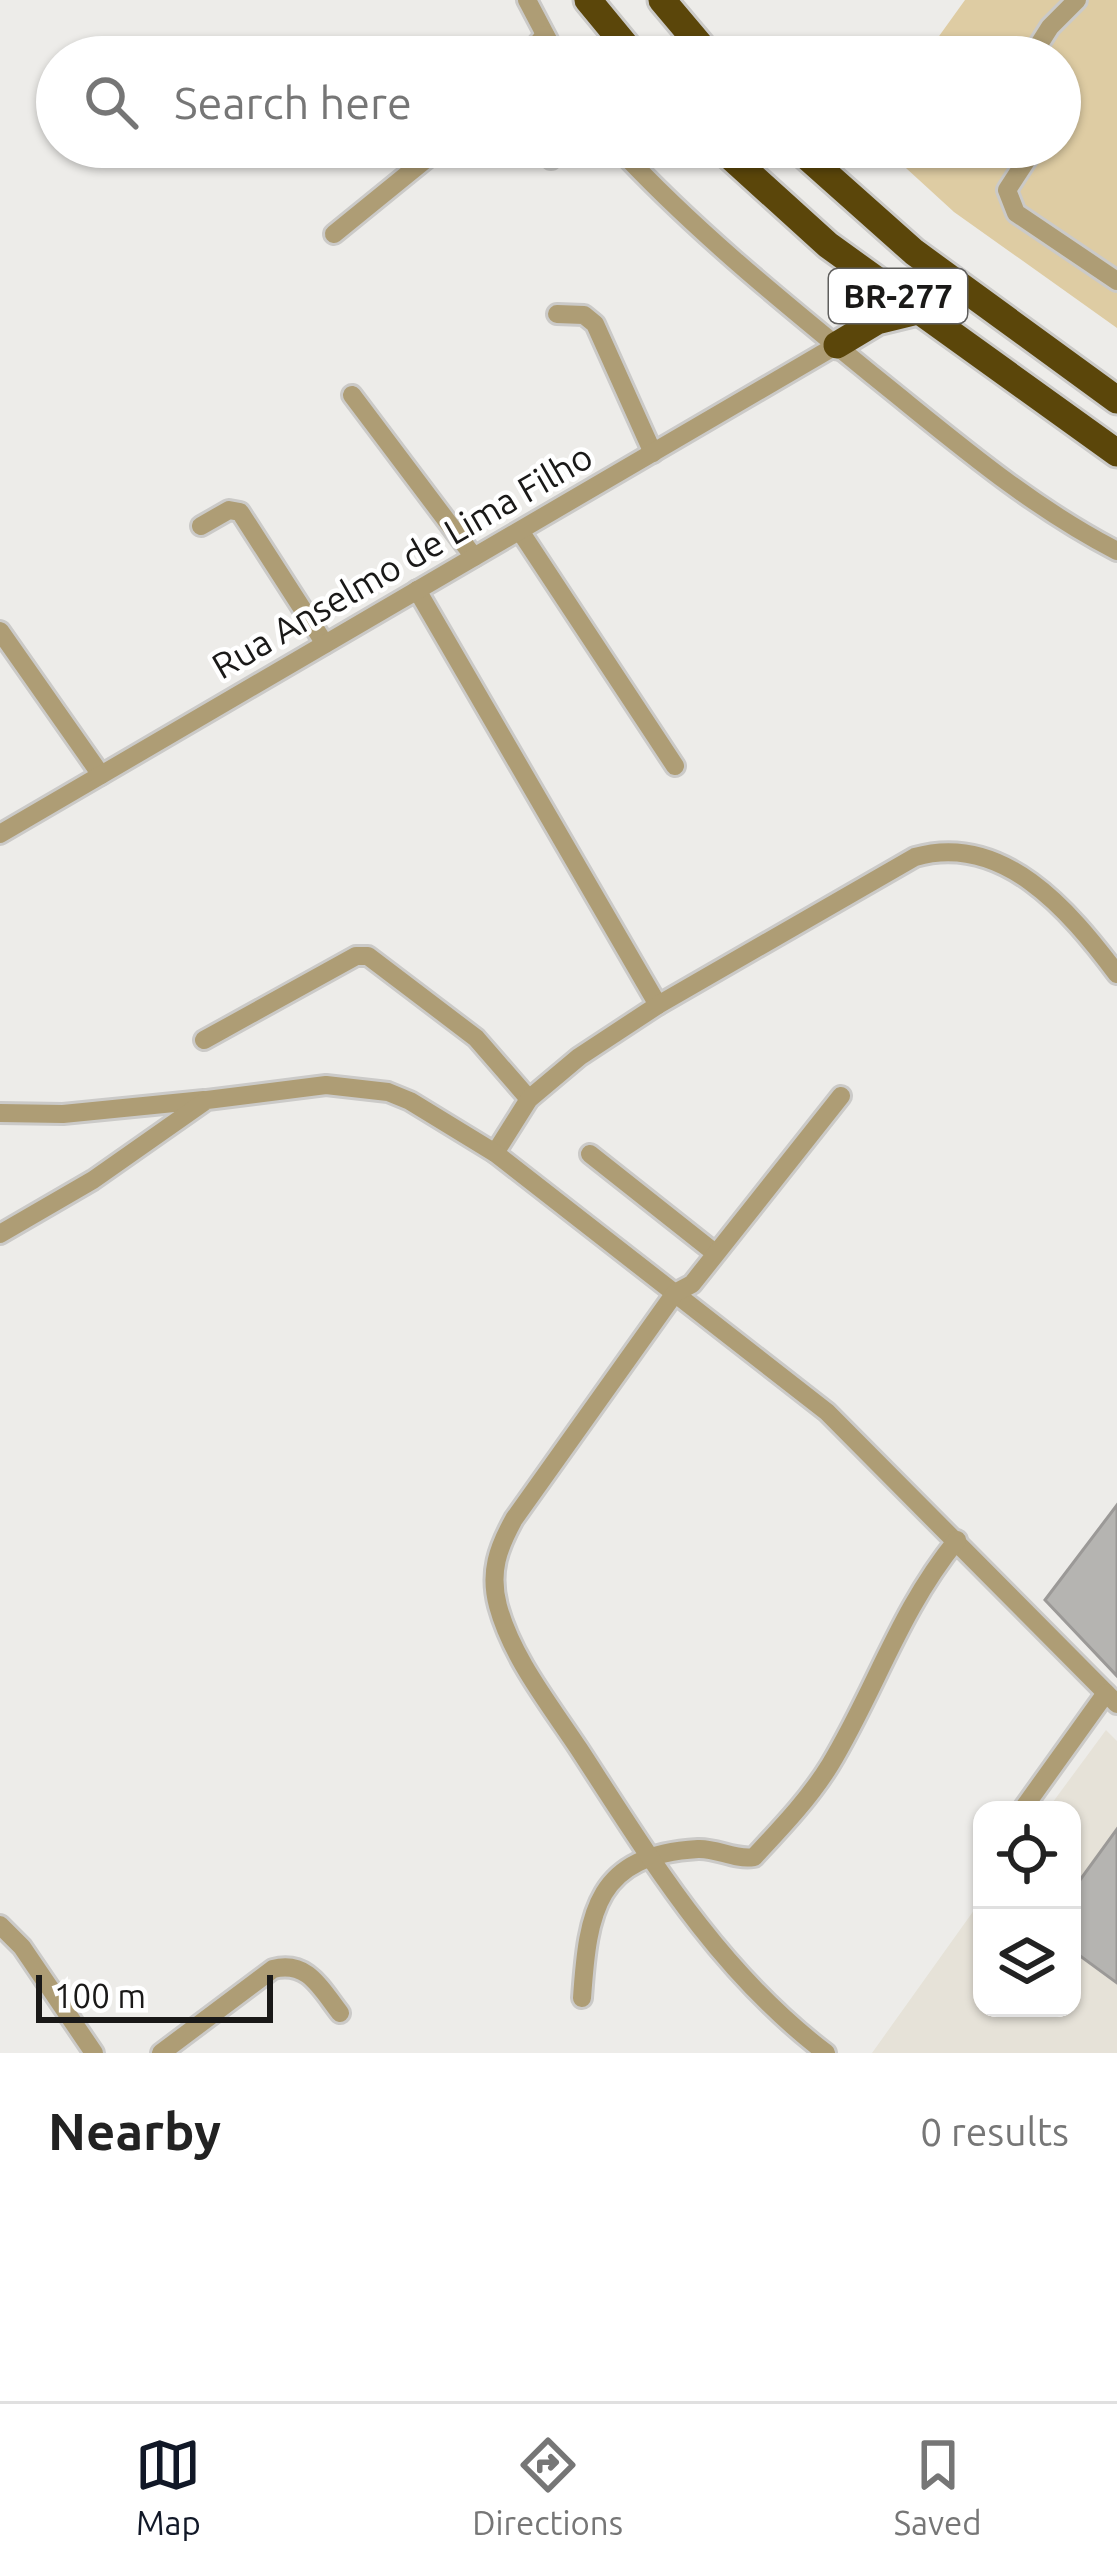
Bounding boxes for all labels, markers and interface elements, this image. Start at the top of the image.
search box [36,36,1081,168]
icon: search [78,69,144,135]
text: Search here [174,77,412,128]
road number: BR-277 [829,269,967,323]
street label: Rua Anselmo de Lima Filho [205,435,599,686]
map controls [973,1801,1081,2017]
button: locate [973,1801,1081,1909]
button: layers [973,1909,1081,2017]
scale bar [36,1969,273,2022]
text: 100 m [54,1977,146,2014]
text: Nearby [48,2102,221,2160]
text: 0 results [920,2110,1069,2153]
tab: Map [135,2432,201,2541]
tab: Directions [472,2432,623,2541]
tab: Saved [894,2432,982,2541]

